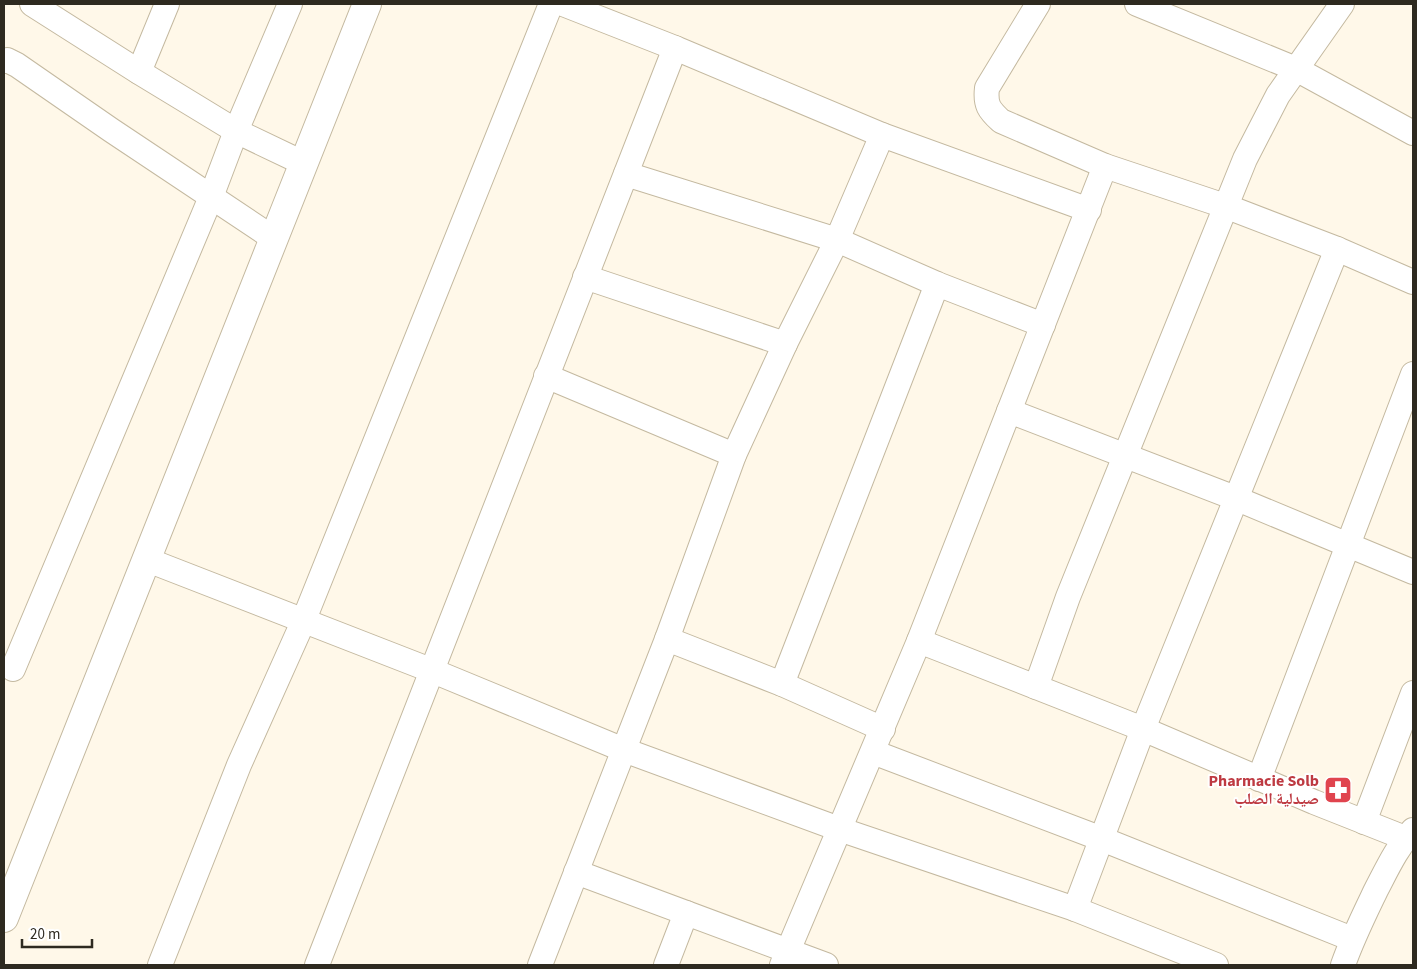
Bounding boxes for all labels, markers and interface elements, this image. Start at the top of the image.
place label: Pharmacie Solb صيدلية الصلب [1208,770,1319,810]
pharmacy icon: Pharmacie Solb صيدلية الصلب [1323,775,1353,805]
scale bar [22,916,92,948]
text: 20 m [30,924,60,945]

